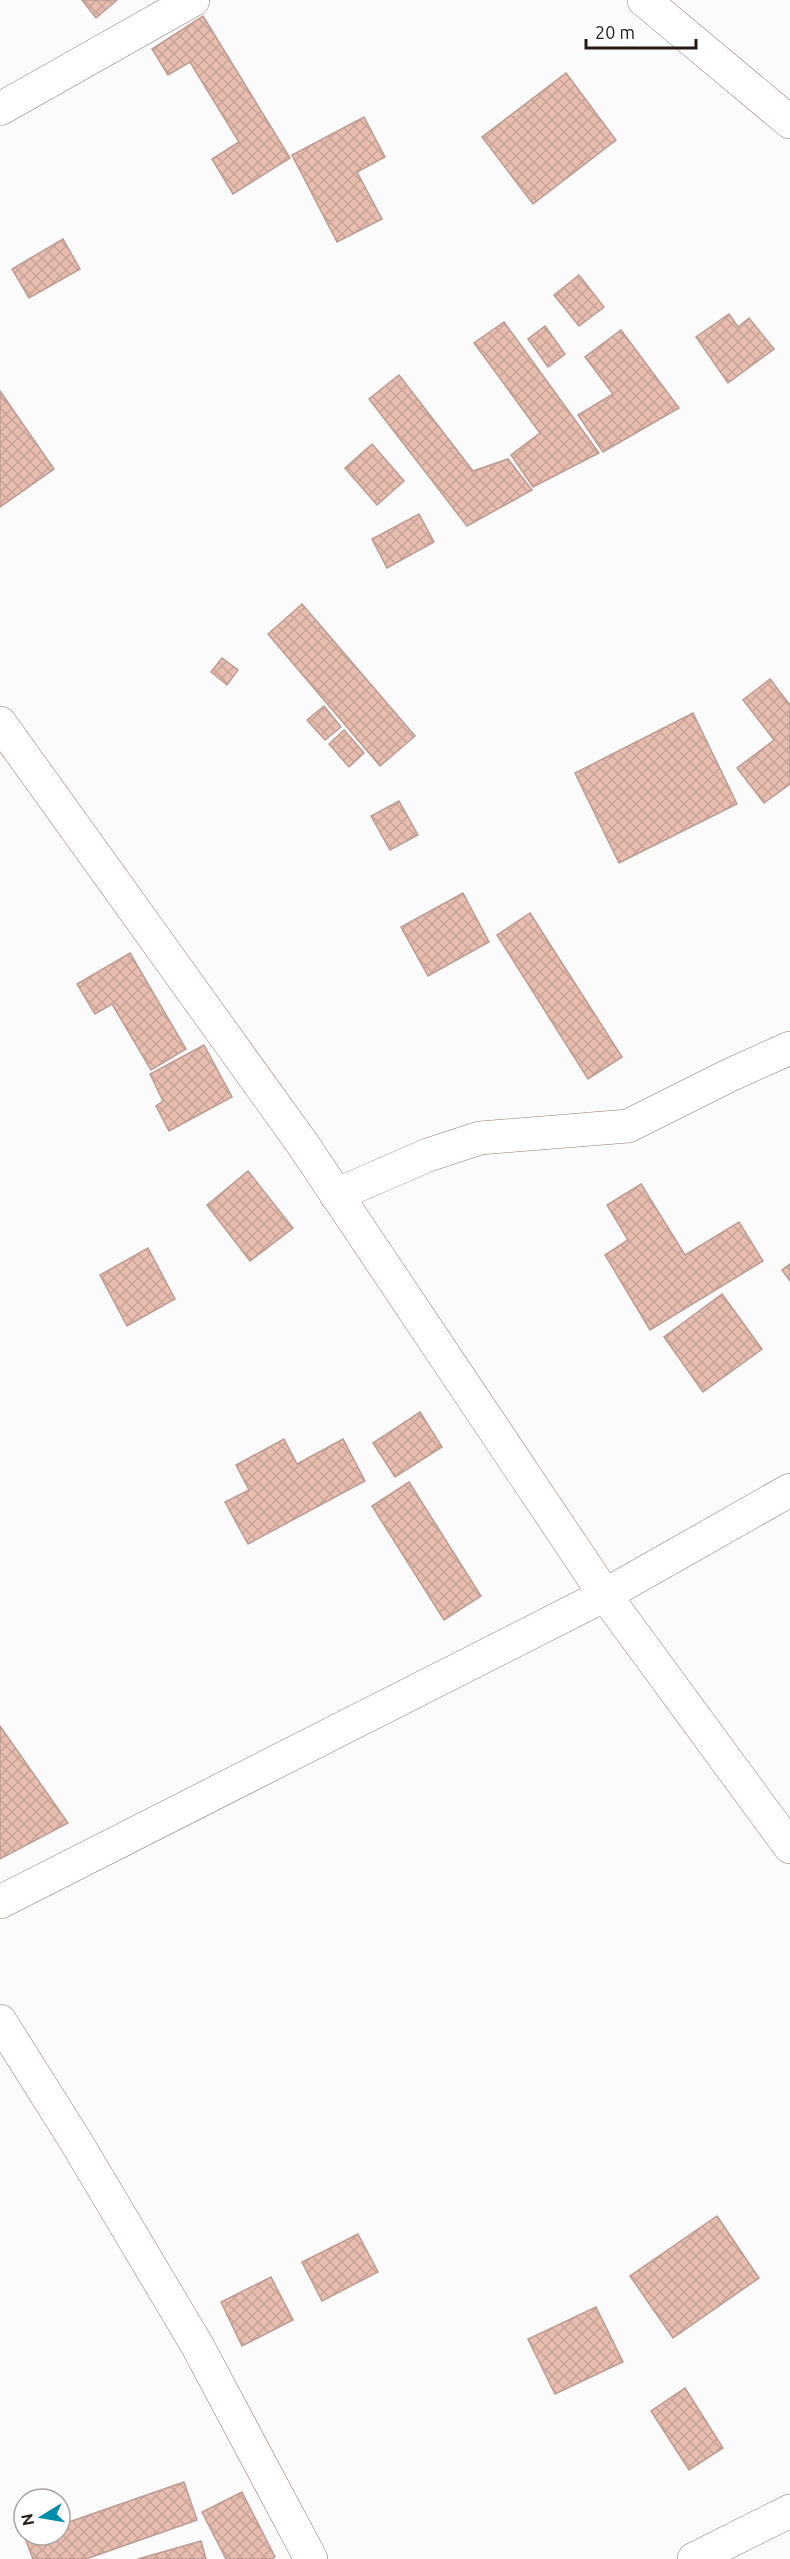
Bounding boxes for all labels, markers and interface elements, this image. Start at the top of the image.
scale bar [586,12,696,50]
text: 20 m [595,22,635,42]
north arrow [12,2487,72,2547]
text: N [17,2512,37,2527]

